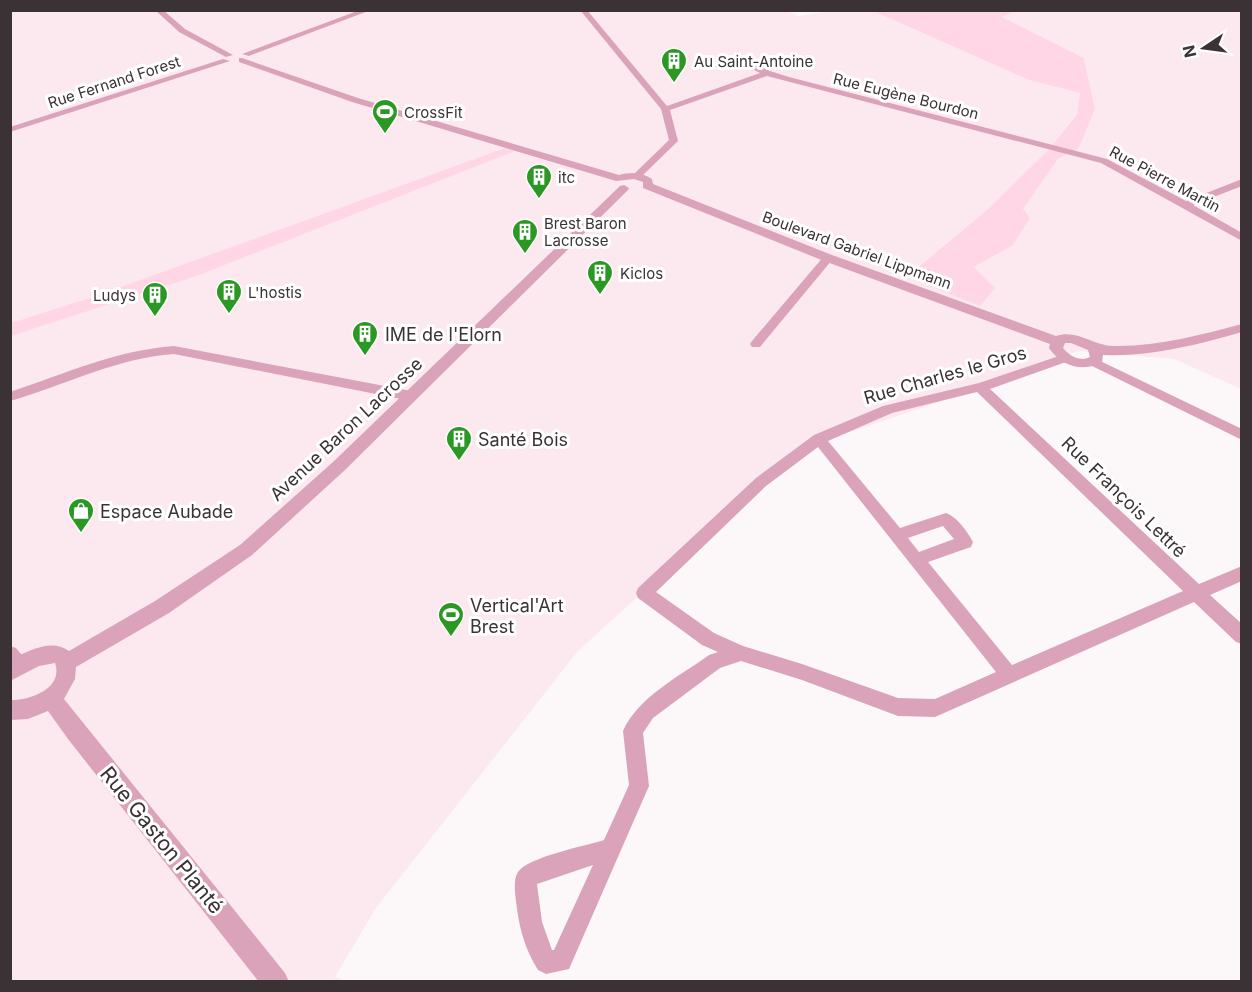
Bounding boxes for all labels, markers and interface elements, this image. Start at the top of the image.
north arrow [1174,18,1234,78]
text: N [1178,43,1201,60]
building icon: Au Saint-Antoine [659,46,689,84]
street label: Rue Fernand Forest [45,52,183,112]
place label: Au Saint-Antoine [694,52,813,71]
street label: Rue Eugène Bourdon [831,69,981,123]
sports icon: CrossFit [370,97,400,135]
place label: CrossFit [404,103,463,122]
street label: Rue Pierre Martin [1106,142,1224,216]
building icon: itc [524,162,554,200]
place label: itc [558,168,575,187]
street label: Boulevard Gabriel Lippmann [760,207,954,293]
place label: Brest Baron Lacrosse [544,214,627,250]
building icon: Brest Baron Lacrosse [510,217,540,255]
building icon: Kiclos [585,258,615,296]
place label: Kiclos [620,264,663,283]
building icon: L'hostis [214,277,244,315]
building icon: Ludys [140,280,170,318]
place label: L'hostis [248,283,302,302]
place label: Ludys [93,286,136,305]
building icon: IME de l'Elorn [350,319,380,357]
place label: IME de l'Elorn [385,324,502,345]
street label: Rue Charles le Gros [861,342,1029,408]
street label: Avenue Baron Lacrosse [266,353,426,505]
building icon: Santé Bois [444,424,474,462]
place label: Santé Bois [478,429,568,450]
street label: Rue François Lettré [1058,432,1190,562]
shop icon: Espace Aubade [66,496,96,534]
place label: Espace Aubade [100,501,233,522]
place label: Vertical'Art Brest [470,595,564,637]
sports icon: Vertical'Art Brest [436,600,466,638]
street label: Rue Gaston Planté [95,761,229,919]

